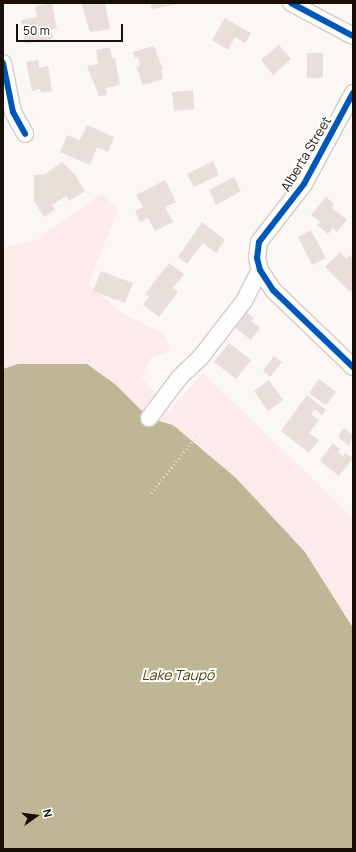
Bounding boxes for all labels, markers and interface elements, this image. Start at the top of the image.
scale bar [18,16,125,42]
text: 50 m [23,22,50,39]
street label: Alberta Street [278,114,334,194]
water label: Lake Taupō [142,667,214,683]
north arrow [16,796,56,836]
text: N [40,807,56,819]

